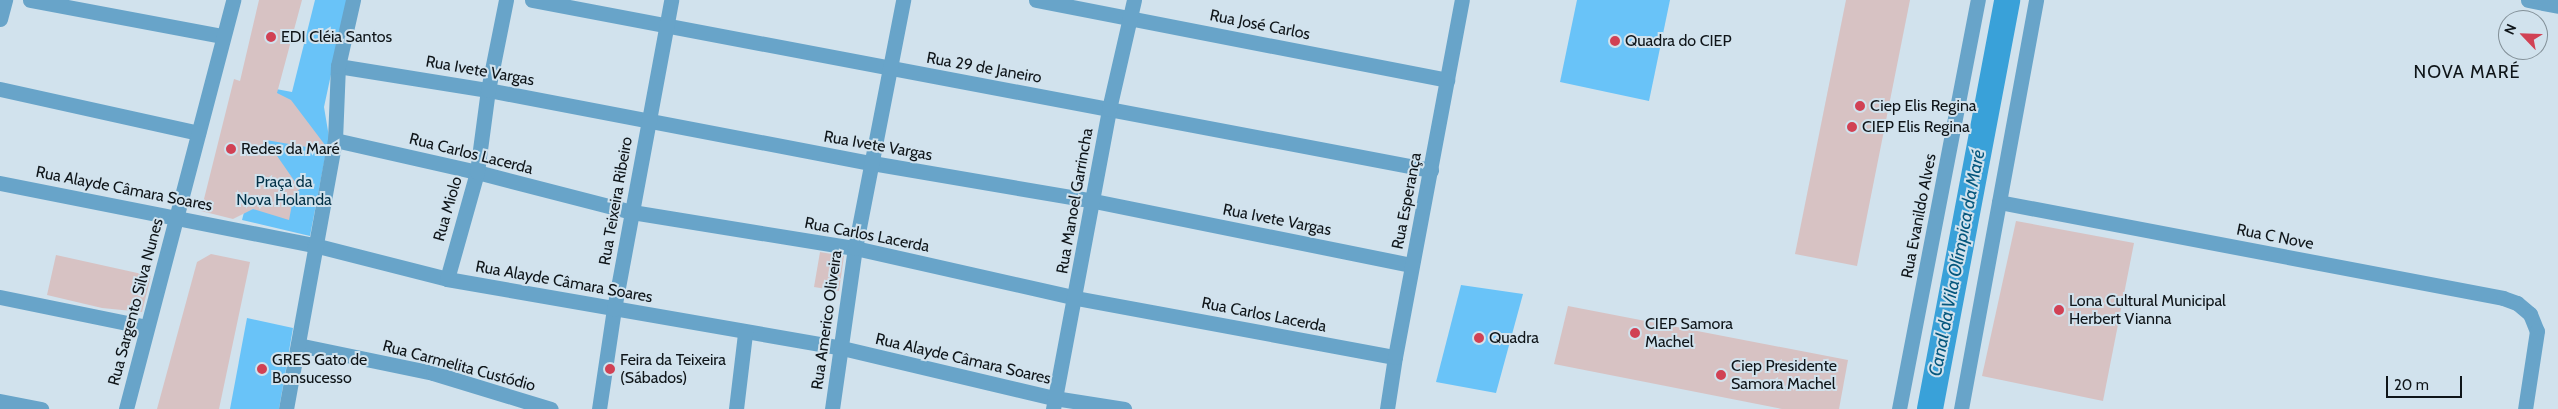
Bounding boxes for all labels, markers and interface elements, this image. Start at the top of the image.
street label: Rua José Carlos [1208,6,1312,44]
north arrow [2498,10,2548,60]
text: N [2500,21,2520,37]
place label: EDI Cléia Santos [281,27,392,47]
marker: EDI Cléia Santos [265,31,277,43]
place label: Quadra do CIEP [1625,31,1732,51]
marker: Quadra do CIEP [1609,35,1621,47]
street label: Rua 29 de Janeiro [925,48,1043,88]
street label: Rua Ivete Vargas [424,52,536,90]
district label: NOVA MARÉ [2412,61,2522,83]
place label: Ciep Elis Regina [1870,96,1977,116]
marker: Ciep Elis Regina [1854,100,1866,112]
place label: CIEP Elis Regina [1862,117,1970,137]
marker: CIEP Elis Regina [1846,121,1858,133]
street label: Rua Ivete Vargas [822,127,934,165]
street label: Rua Manoel Garrincha [1053,127,1097,275]
street label: Rua Carlos Lacerda [407,129,535,179]
street label: Rua Teixeira Ribeiro [595,135,637,267]
place label: Redes da Maré [241,139,340,159]
marker: Redes da Maré [225,143,237,155]
water label: Canal da Vila Olímpica da Maré [1924,148,1990,378]
street label: Rua Esperança [1388,151,1426,251]
street label: Rua Evanildo Alves [1898,152,1940,280]
street label: Rua Alayde Câmara Soares [34,162,214,216]
park label: Praça da Nova Holanda [236,172,332,210]
street label: Rua Miolo [430,174,466,244]
street label: Rua Ivete Vargas [1221,200,1333,240]
street label: Rua Carlos Lacerda [803,213,931,257]
street label: Rua Sargento Silva Nunes [104,216,168,388]
street label: Rua C Nove [2235,220,2315,254]
street label: Rua Americo Oliveira [808,249,846,391]
street label: Rua Alayde Câmara Soares [474,257,654,307]
place label: Lona Cultural Municipal Herbert Vianna [2069,291,2226,329]
street label: Rua Carlos Lacerda [1200,293,1328,337]
marker: Lona Cultural Municipal Herbert Vianna [2053,304,2065,316]
place label: CIEP Samora Machel [1645,314,1733,352]
marker: CIEP Samora Machel [1629,327,1641,339]
place label: Quadra [1489,328,1539,348]
street label: Rua Alayde Câmara Soares [873,329,1053,389]
marker: Quadra [1473,332,1485,344]
street label: Rua Carmelita Custódio [380,336,538,396]
place label: GRES Gato de Bonsucesso [272,350,367,388]
place label: Feira da Teixeira (Sábados) [620,350,726,388]
place label: Ciep Presidente Samora Machel [1731,356,1837,394]
marker: GRES Gato de Bonsucesso [256,363,268,375]
marker: Feira da Teixeira (Sábados) [604,363,616,375]
scale bar [2388,366,2464,398]
marker: Ciep Presidente Samora Machel [1715,369,1727,381]
text: 20 m [2394,376,2429,394]

